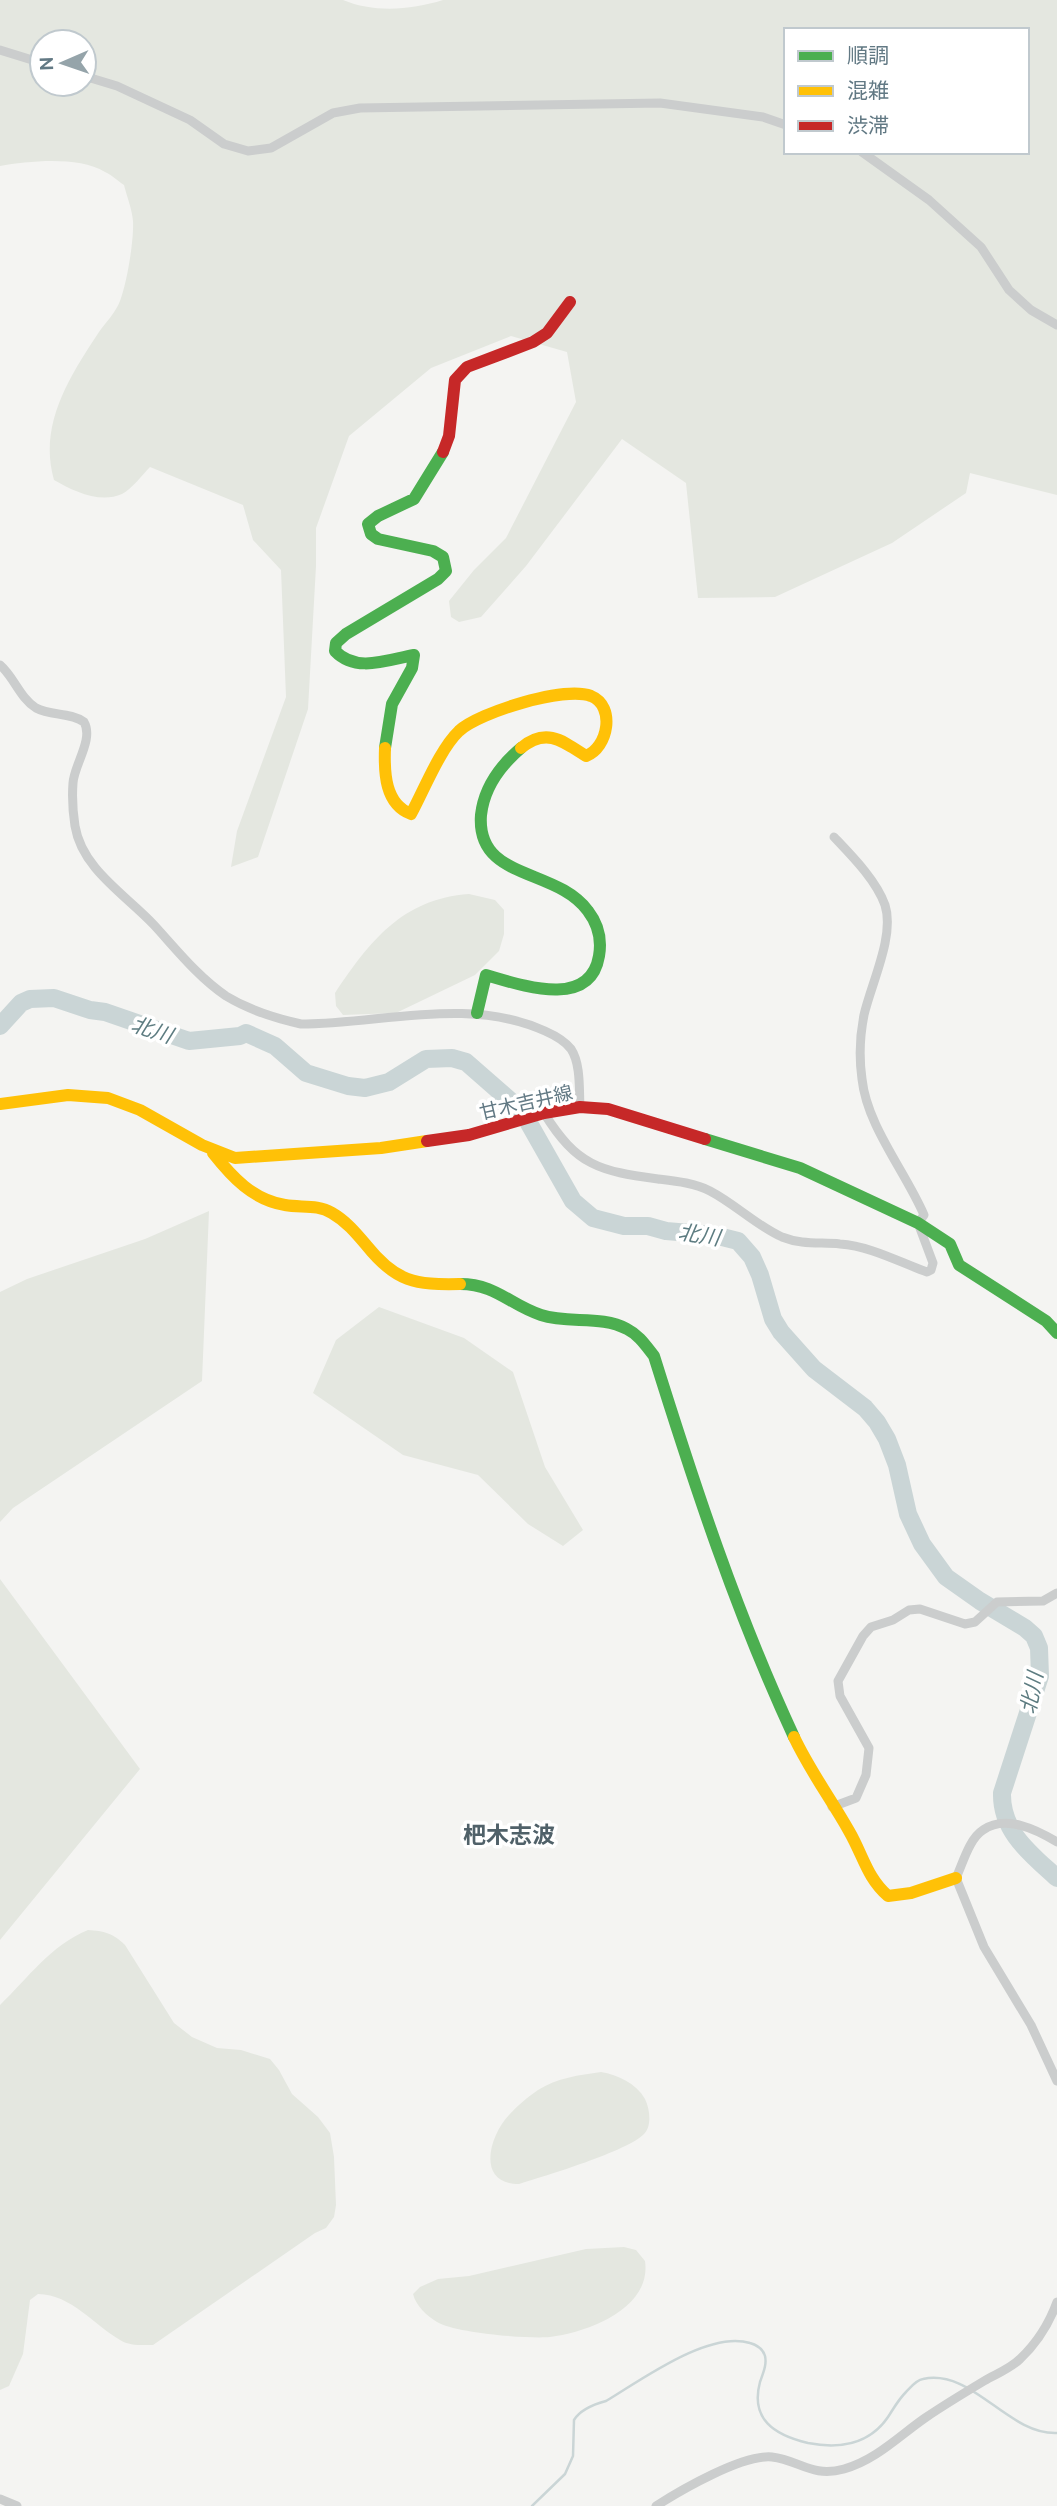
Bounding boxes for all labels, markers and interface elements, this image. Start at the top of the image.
north arrow [28,28,98,98]
legend [784,28,1029,154]
text: 順調 [847,43,889,67]
text: N [35,56,57,71]
text: 混雑 [847,78,889,102]
text: 渋滞 [847,113,889,137]
water label: 北川 [129,1011,178,1048]
street label: 甘木吉井線 [477,1081,575,1123]
water label: 北川 [677,1219,724,1249]
water label: 北川 [1015,1668,1047,1716]
district label: 杷木志波 [463,1822,555,1847]

